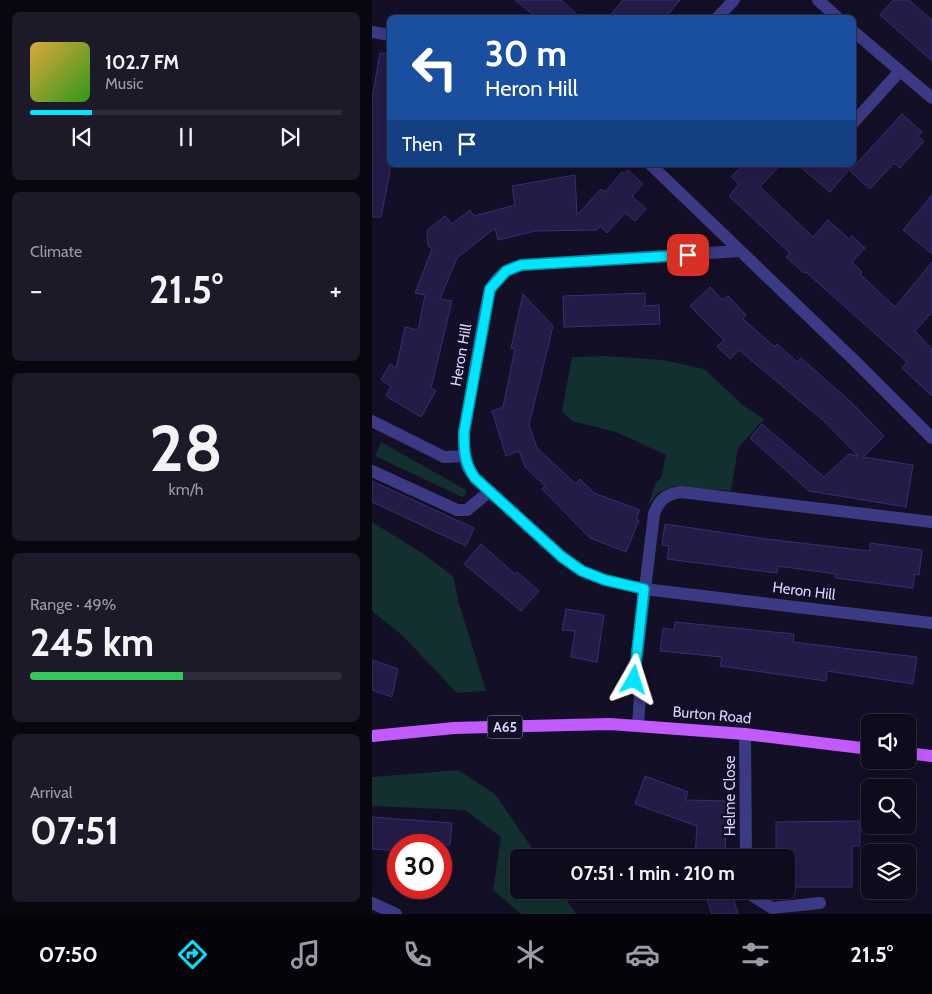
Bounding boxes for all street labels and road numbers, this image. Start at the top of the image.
street label: Heron Hill [447,322,475,388]
street label: Heron Hill [771,578,837,604]
street label: Burton Road [672,703,752,727]
road number: A65 [488,716,522,739]
street label: Helme Close [721,755,739,836]

